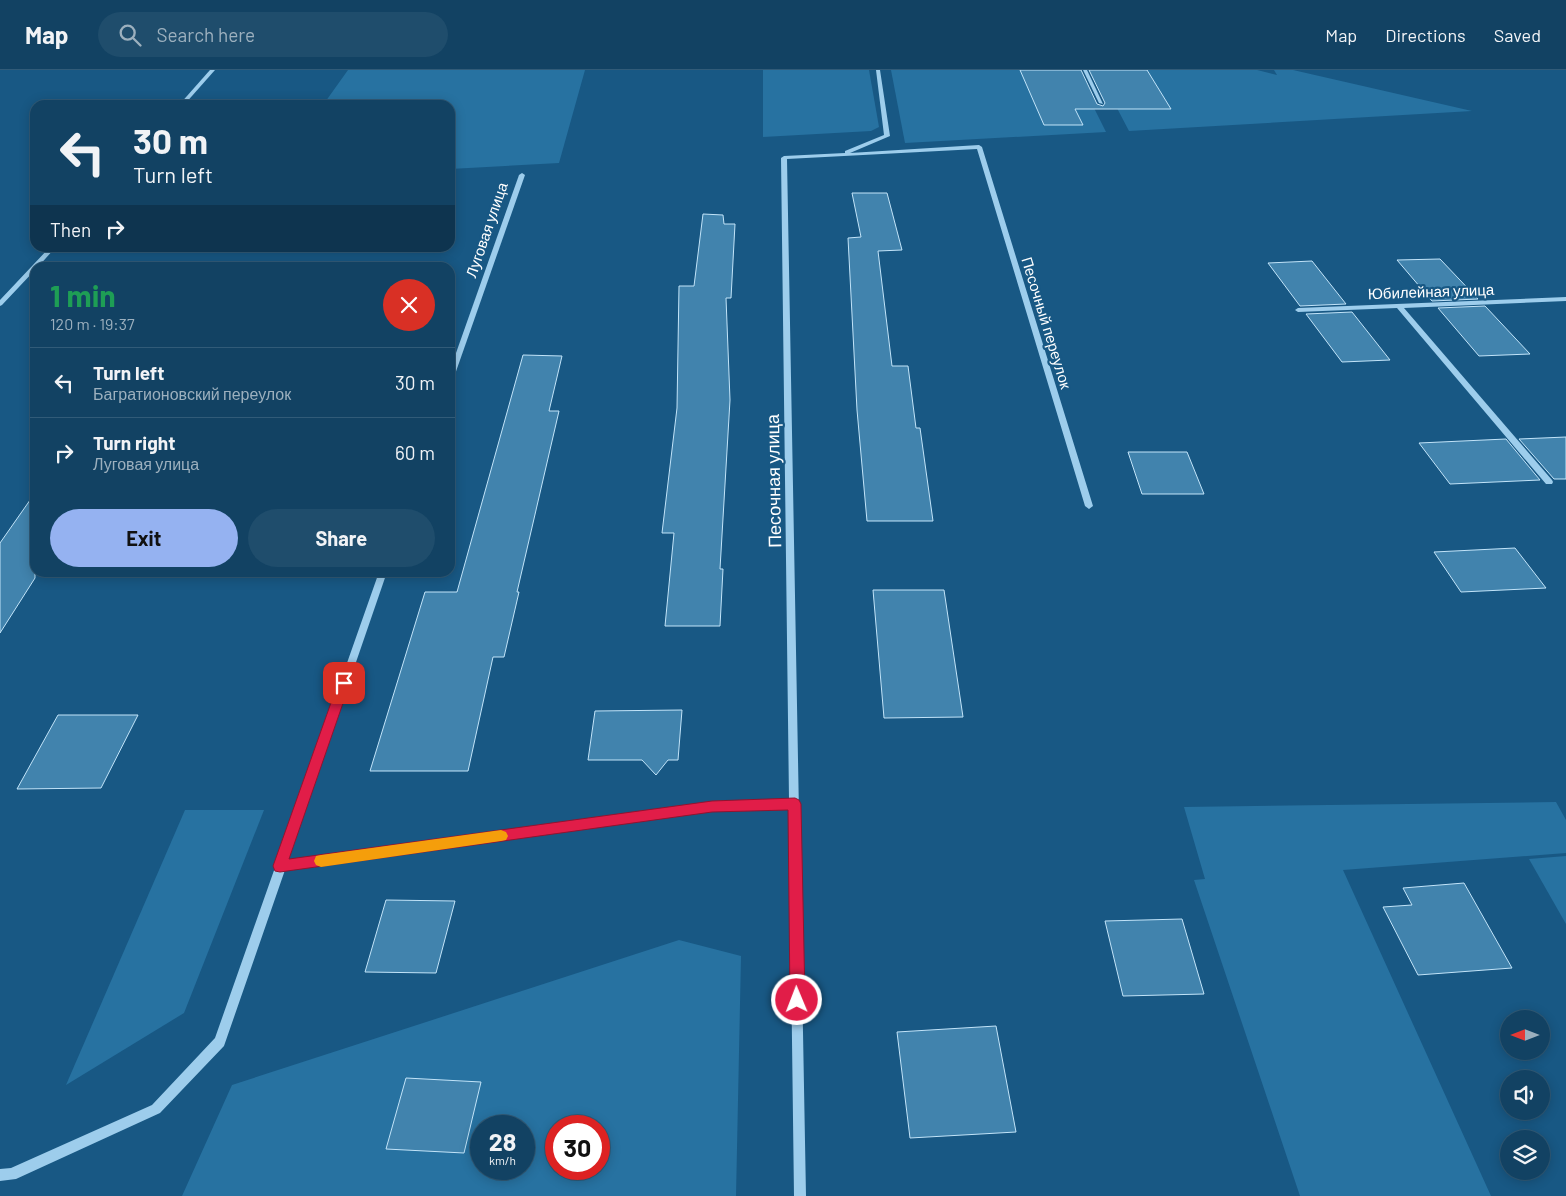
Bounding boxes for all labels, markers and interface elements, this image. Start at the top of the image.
search box [98,12,448,57]
text: Map [25,20,68,49]
icon: search [116,21,144,49]
text: Search here [156,23,255,46]
text: Map [1325,24,1357,46]
text: Directions [1385,24,1466,46]
text: Saved [1494,24,1541,46]
text: 30 m [133,119,208,161]
icon: left [50,120,115,185]
text: Turn left [133,161,213,187]
street label: Луговая улица [461,179,511,280]
icon: right [101,215,129,243]
text: Then [50,218,91,241]
street label: Песочный переулок [1018,255,1076,391]
text: 1 min [50,277,116,313]
button: close [383,279,435,331]
street label: Юбилейная улица [1367,280,1495,302]
text: 120 m · 19:37 [50,314,135,333]
text: Turn left [93,361,164,384]
icon: left [50,369,78,397]
text: 30 m [395,371,435,394]
text: Багратионовский переулок [93,384,291,403]
street label: Песочная улица [761,413,785,548]
text: Turn right [93,431,175,454]
icon: right [50,439,78,467]
text: 60 m [395,441,435,464]
text: Луговая улица [93,454,199,473]
button: Exit [50,509,238,567]
button: Share [248,509,435,567]
pin [323,662,365,704]
icon: arrive [330,669,358,697]
position arrow [770,973,822,1025]
north arrow [1500,1010,1550,1060]
map controls [1500,1010,1550,1180]
button: sound [1500,1070,1550,1120]
speed limit sign: 30 [545,1115,610,1180]
text: 28 [489,1126,516,1156]
button: layers [1500,1130,1550,1180]
text: km/h [489,1153,516,1167]

